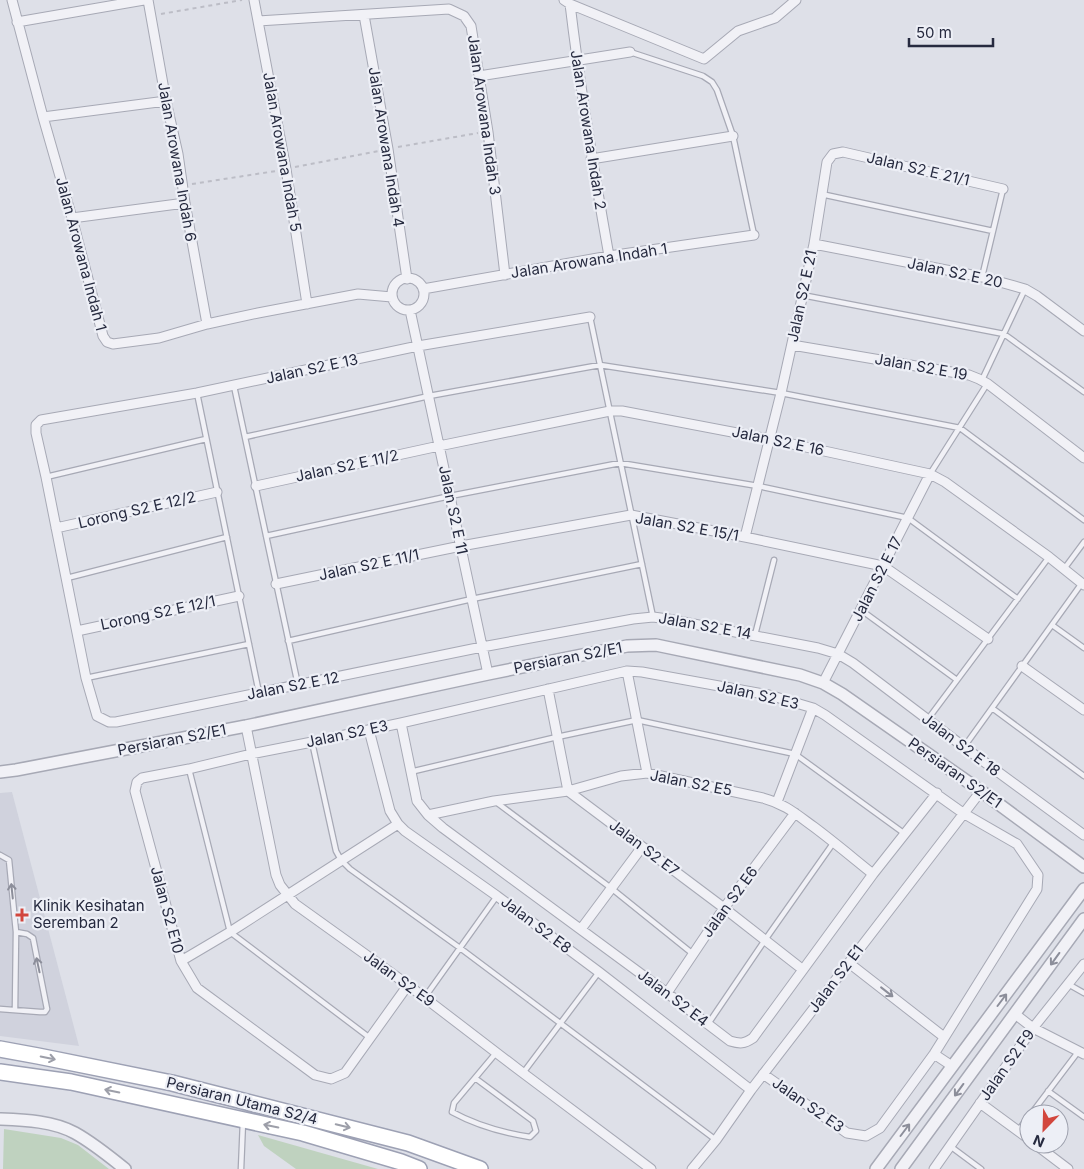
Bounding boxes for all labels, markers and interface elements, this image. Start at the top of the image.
scale bar [909,15,993,47]
text: 50 m [916,23,952,42]
street label: Jalan Arowana Indah 3 [464,34,505,196]
street label: Jalan Arowana Indah 2 [566,49,611,211]
street label: Jalan Arowana Indah 4 [364,65,409,228]
street label: Jalan Arowana Indah 5 [259,71,306,233]
street label: Jalan Arowana Indah 6 [154,81,201,243]
street label: Jalan S2 E 21/1 [865,147,971,190]
street label: Jalan Arowana Indah 1 [52,175,111,333]
street label: Jalan Arowana Indah 1 [509,239,669,282]
street label: Jalan S2 E 21 [782,248,821,344]
street label: Jalan S2 E 20 [906,253,1005,292]
street label: Jalan S2 E 13 [264,349,360,388]
street label: Jalan S2 E 19 [873,349,969,384]
street label: Jalan S2 E 16 [730,421,826,460]
street label: Jalan S2 E 11/2 [294,445,400,486]
street label: Jalan S2 E 11 [435,464,472,556]
street label: Lorong S2 E 12/2 [76,487,198,532]
street label: Jalan S2 E 15/1 [634,508,740,545]
street label: Jalan S2 E 17 [847,533,906,624]
street label: Jalan S2 E 11/1 [317,545,421,584]
street label: Lorong S2 E 12/1 [99,591,217,634]
street label: Jalan S2 E 14 [657,608,753,643]
street label: Persiaran S2/E1 [512,638,624,677]
street label: Jalan S2 E 12 [245,667,341,704]
street label: Jalan S2 E3 [715,676,801,713]
street label: Jalan S2 E 18 [918,709,1004,780]
street label: Jalan S2 E3 [304,716,390,751]
street label: Persiaran S2/E1 [116,720,228,759]
street label: Persiaran S2/E1 [905,733,1006,812]
street label: Jalan S2 E5 [648,765,734,800]
street label: Jalan S2 E7 [606,815,683,880]
street label: Jalan S2 E6 [697,862,762,941]
street label: Jalan S2 E10 [147,864,188,956]
one-way arrow [7,883,17,899]
street label: Jalan S2 E8 [497,892,575,957]
place label: Klinik Kesihatan Seremban 2 [33,896,145,932]
marker: Klinik Kesihatan Seremban 2 [15,908,29,922]
street label: Jalan S2 E1 [804,941,867,1016]
street label: Jalan S2 E9 [360,946,439,1011]
one-way arrow [1050,952,1060,966]
one-way arrow [33,957,42,973]
street label: Jalan S2 E4 [634,965,712,1030]
one-way arrow [880,987,893,998]
one-way arrow [997,993,1007,1007]
street label: Jalan S2 F9 [975,1025,1038,1104]
one-way arrow [40,1054,56,1063]
street label: Persiaran Utama S2/4 [165,1073,320,1129]
street label: Jalan S2 E3 [769,1073,848,1136]
one-way arrow [954,1083,964,1097]
one-way arrow [105,1086,121,1095]
north arrow [1019,1104,1069,1154]
one-way arrow [263,1121,279,1130]
one-way arrow [334,1122,350,1131]
one-way arrow [900,1123,910,1137]
text: N [1030,1132,1047,1151]

